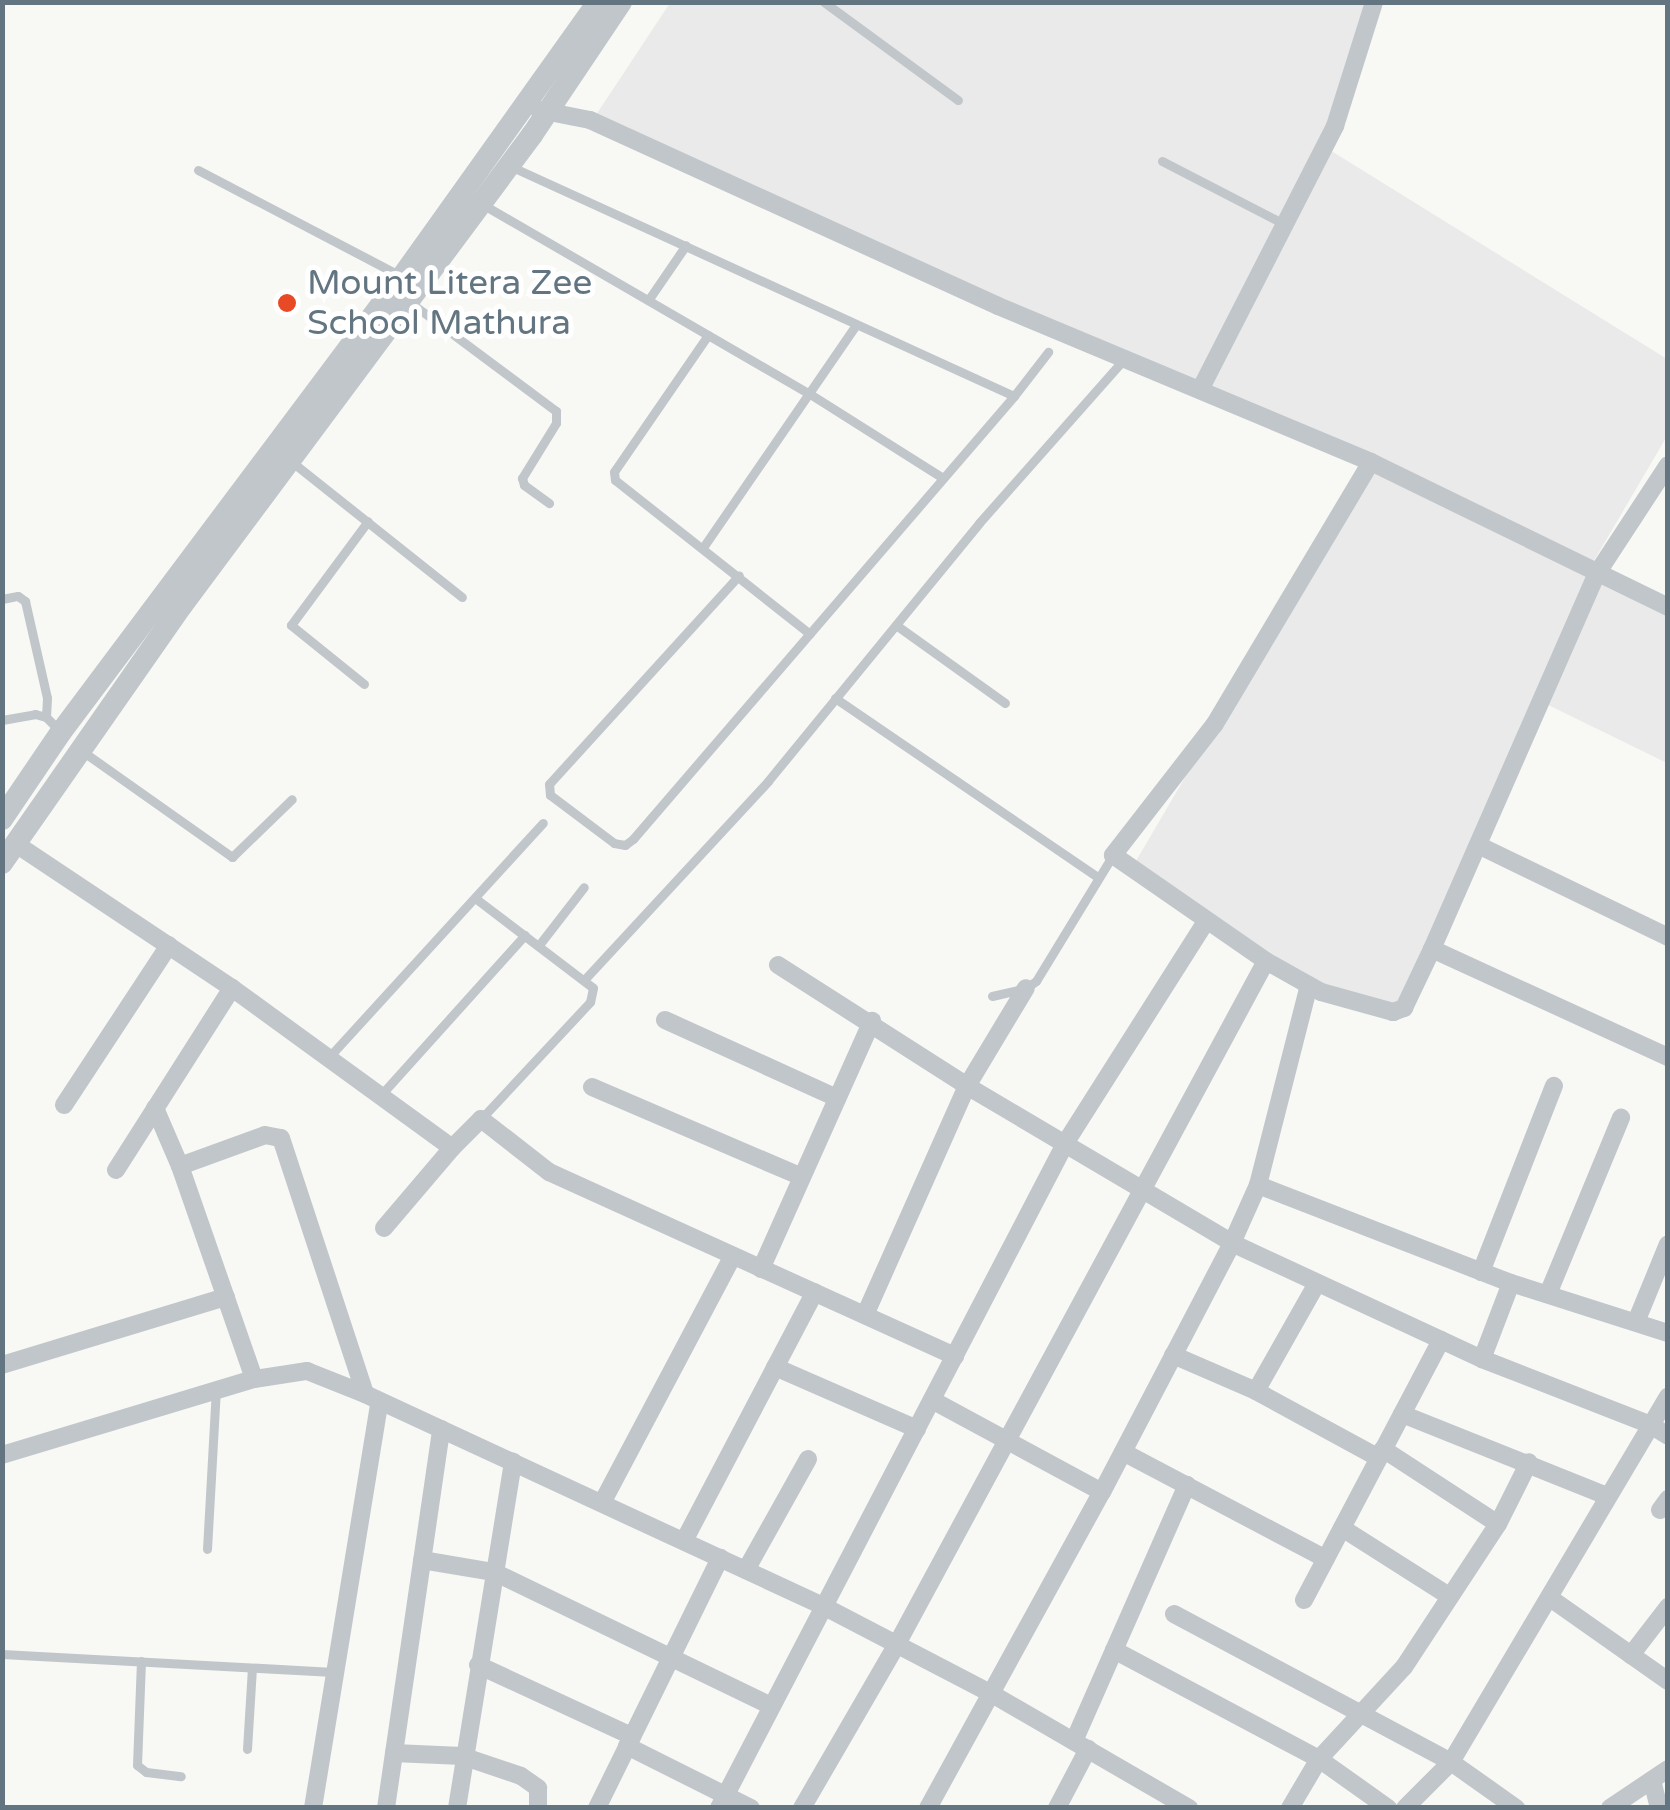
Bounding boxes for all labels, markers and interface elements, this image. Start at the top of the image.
place label: Mount Litera Zee School Mathura [307,262,592,344]
marker: Mount Litera Zee School Mathura [276,292,298,314]

